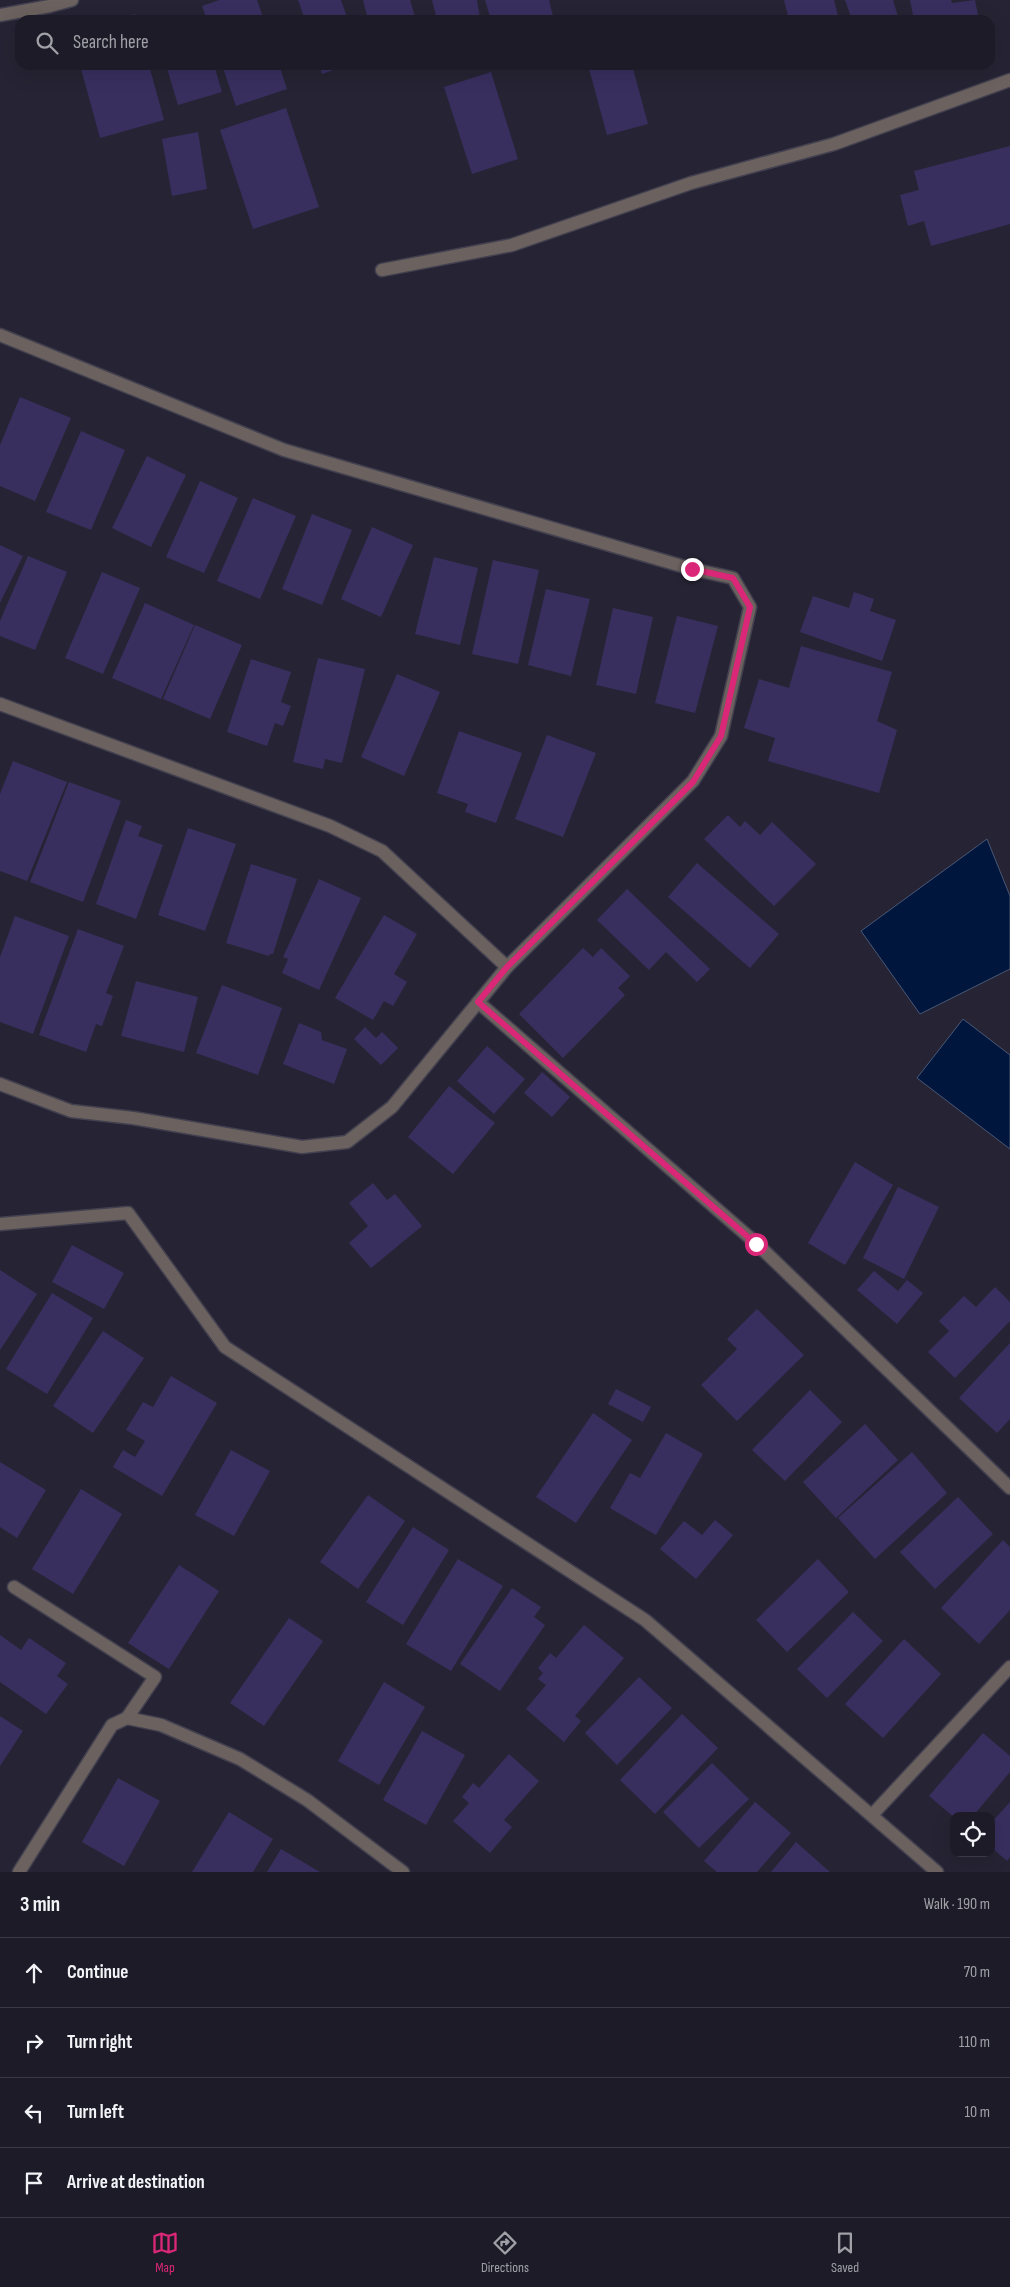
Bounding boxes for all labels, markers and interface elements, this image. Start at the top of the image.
search box [15,15,995,70]
icon: search [33,29,61,57]
text: Search here [73,31,149,54]
route end [681,558,704,581]
route start [745,1233,768,1256]
map controls [950,1812,995,1857]
button: locate [950,1812,995,1857]
text: 3 min [20,1892,60,1917]
text: Walk · 190 m [924,1895,990,1914]
icon: ahead [20,1959,48,1987]
text: Continue [67,1961,128,1984]
text: 70 m [964,1963,990,1982]
icon: right [20,2029,48,2057]
text: Turn right [67,2031,132,2054]
text: 110 m [959,2033,990,2052]
icon: left [20,2099,48,2127]
text: Turn left [67,2101,124,2124]
text: 10 m [964,2103,990,2122]
icon: arrive [20,2169,48,2197]
text: Arrive at destination [67,2171,205,2194]
tab: Map [151,2229,179,2276]
tab: Directions [481,2229,529,2276]
tab: Saved [831,2229,859,2276]

